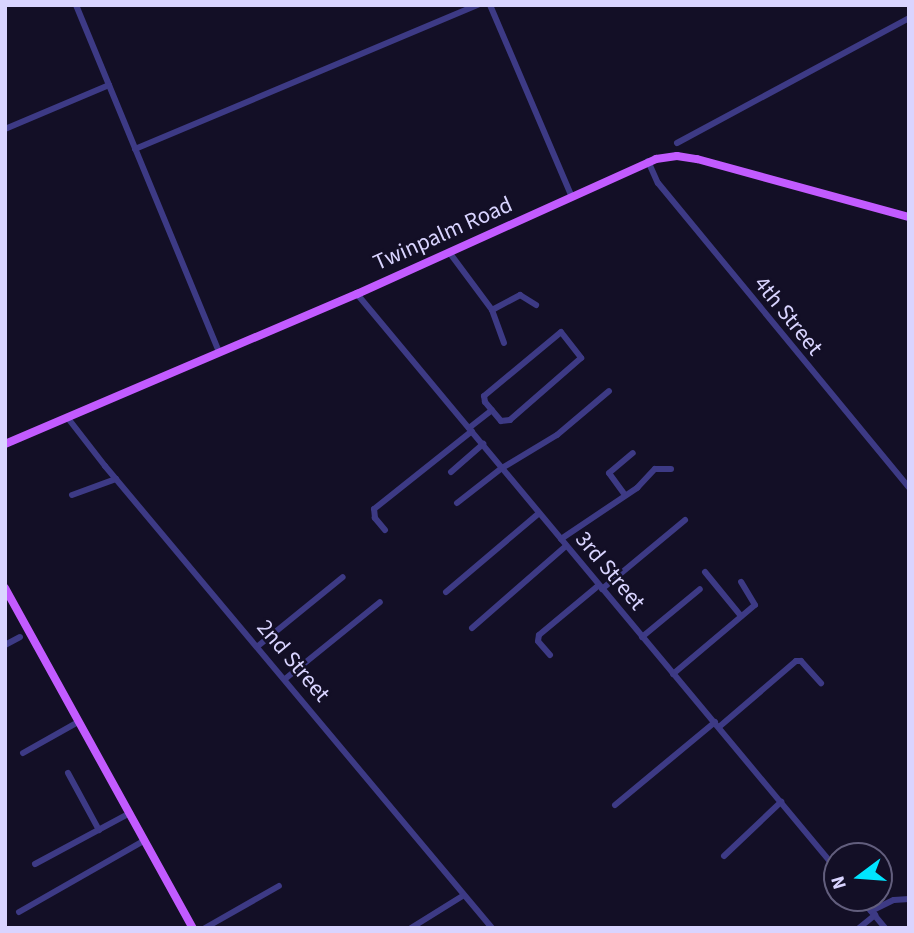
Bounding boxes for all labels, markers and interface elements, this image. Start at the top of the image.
street label: Twinpalm Road [369,191,517,277]
street label: 4th Street [748,271,828,361]
street label: 3rd Street [569,526,651,616]
street label: 2nd Street [251,614,335,708]
north arrow [823,842,893,912]
text: N [825,873,854,892]

